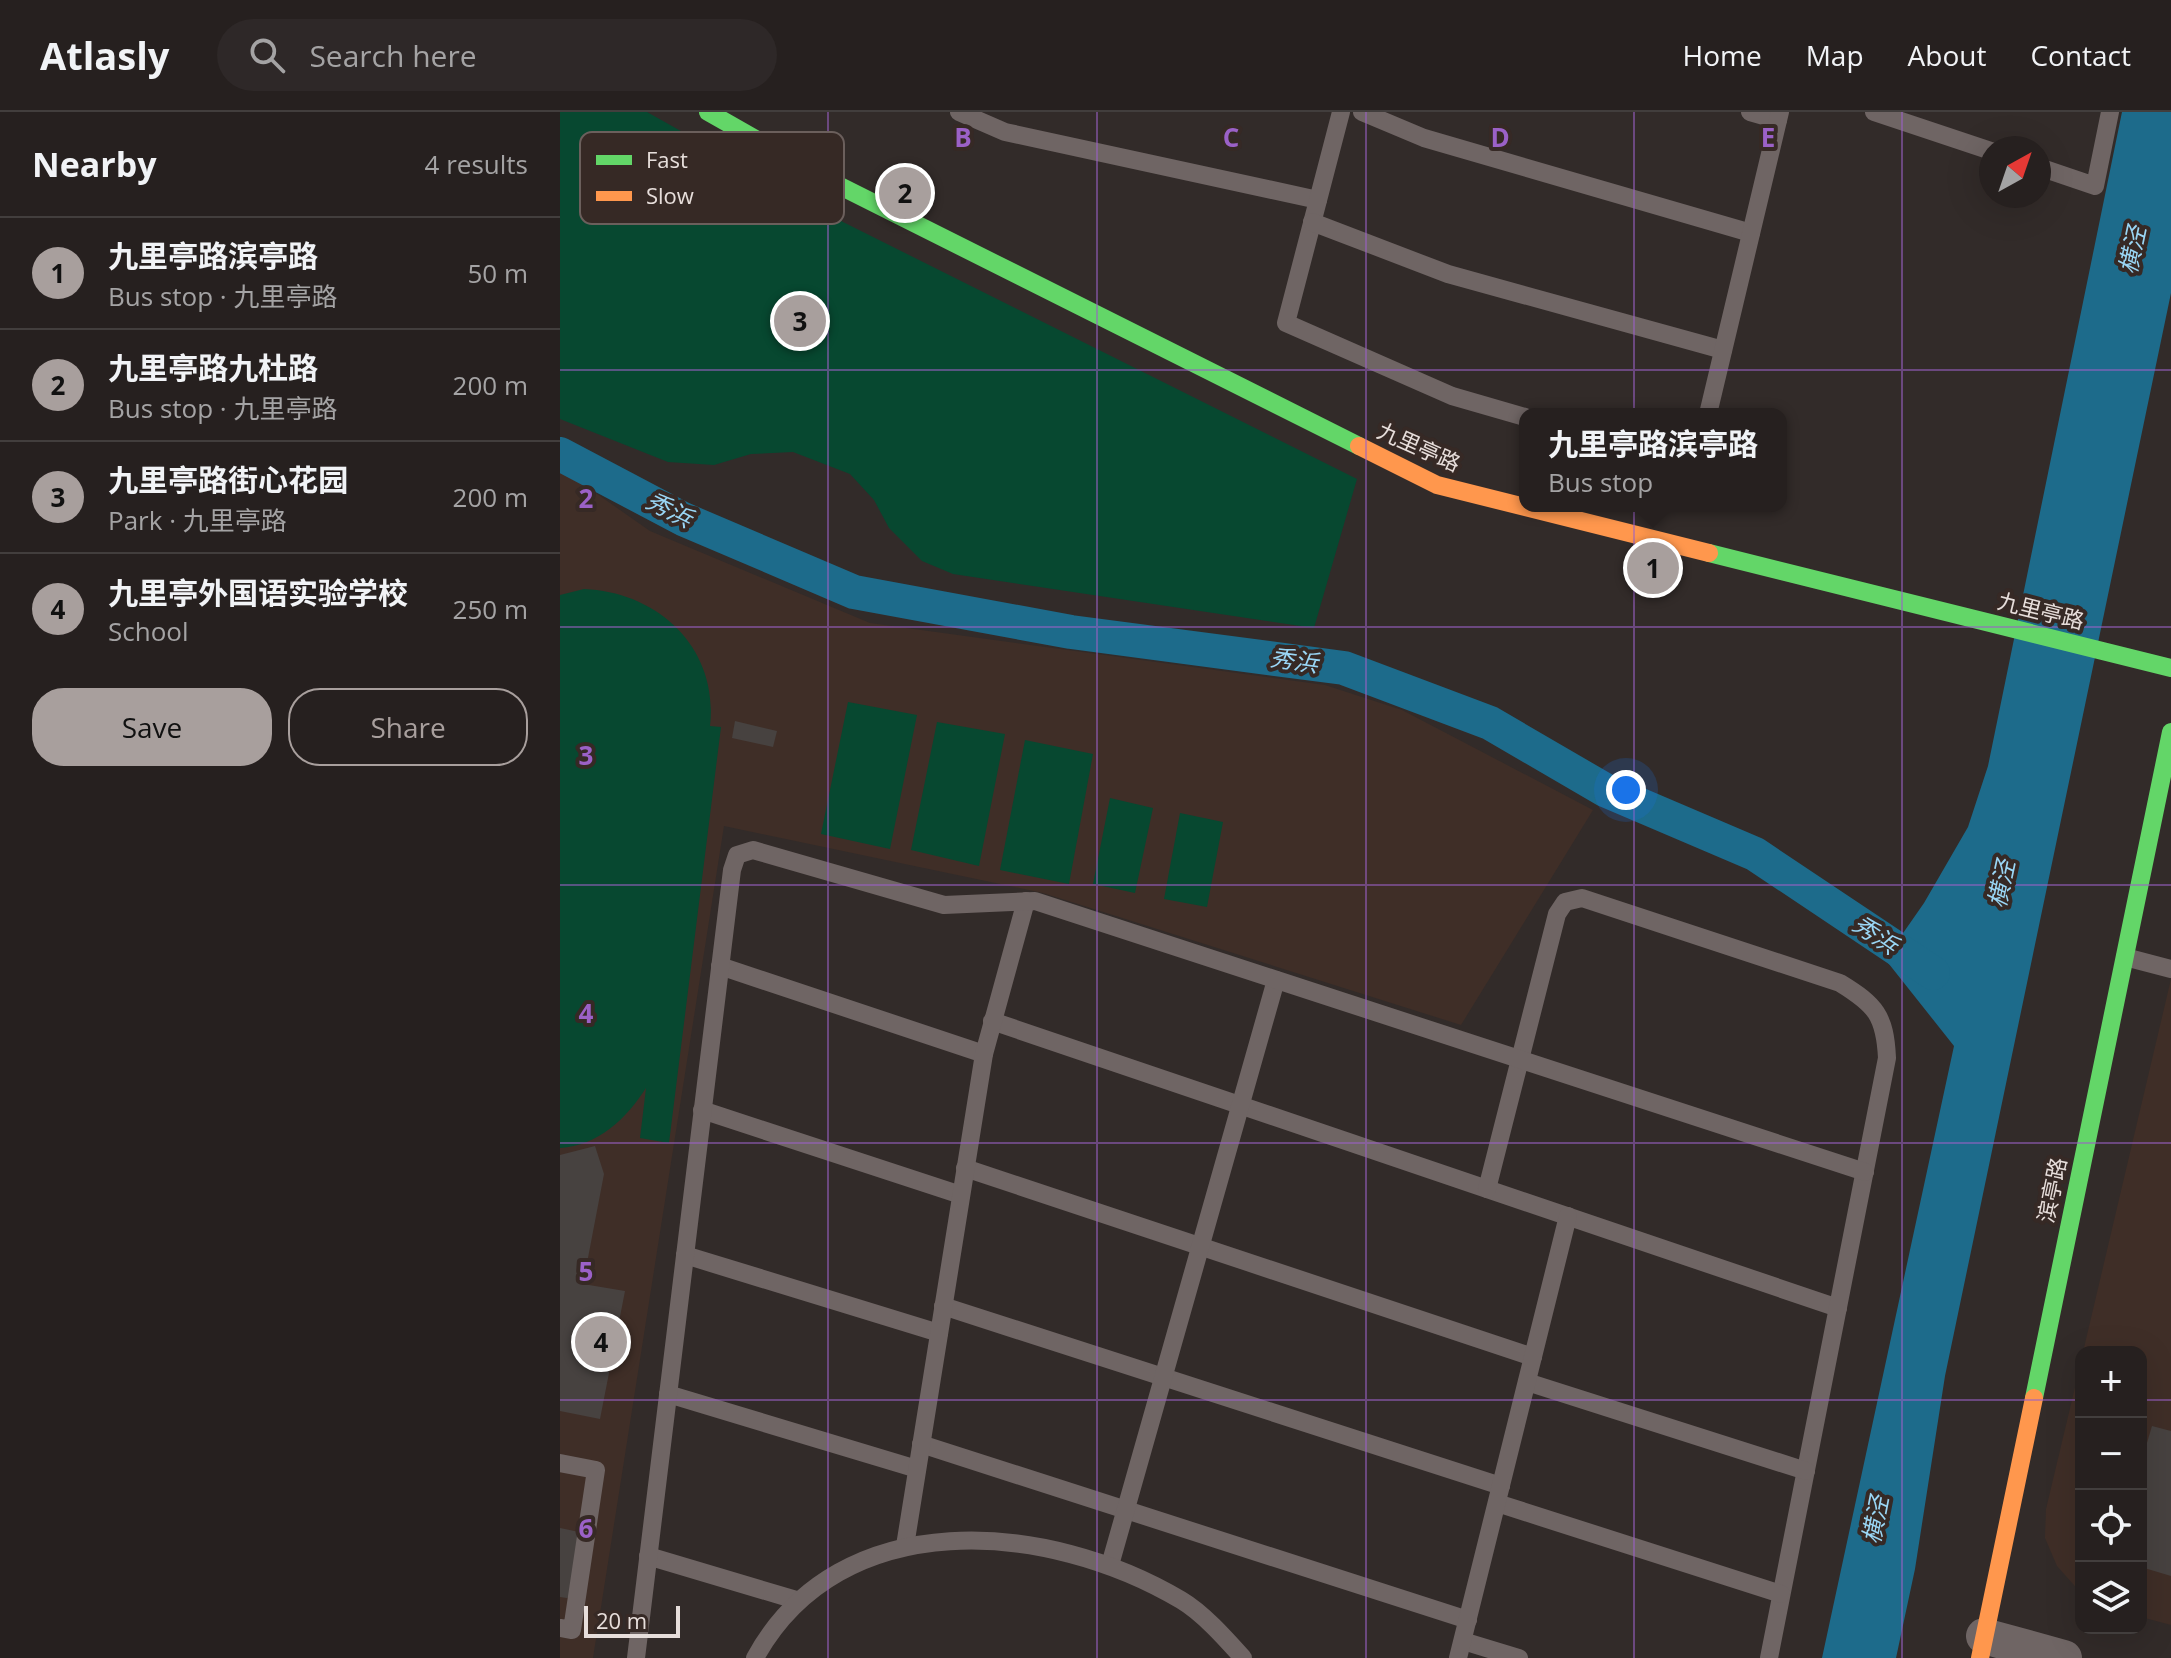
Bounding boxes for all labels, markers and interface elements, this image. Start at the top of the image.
search box [217,19,777,91]
text: Atlasly [40,29,169,81]
icon: search [245,33,289,77]
text: Search here [309,35,477,76]
text: Home [1683,36,1762,74]
text: Map [1806,36,1864,74]
text: About [1908,36,1986,74]
text: Contact [2030,36,2131,74]
text: B [954,119,972,155]
text: C [1223,119,1239,155]
text: D [1490,119,1510,155]
text: E [1761,119,1775,155]
legend [580,132,844,224]
north arrow [1979,136,2051,208]
text: Nearby [32,141,157,187]
text: Fast [646,144,688,174]
text: 4 results [425,146,528,182]
pin: 2 [879,163,931,223]
text: Slow [646,180,694,210]
water label: 横泾 [2110,221,2153,277]
text: 九里亭路滨亭路 [108,235,318,276]
text: 1 [51,255,65,291]
text: 50 m [467,255,528,291]
text: Bus stop · 九里亭路 [108,278,337,314]
pin: 3 [774,291,826,351]
text: 九里亭路九杜路 [108,347,318,388]
text: 2 [51,367,65,403]
text: 200 m [453,367,528,403]
text: Bus stop · 九里亭路 [108,390,337,426]
popup [1519,408,1787,512]
street label: 九里亭路 [1373,414,1466,478]
text: 九里亭路滨亭路 [1548,423,1758,464]
text: 九里亭路街心花园 [108,459,348,500]
text: Bus stop [1548,464,1653,500]
text: 3 [51,479,65,515]
text: 200 m [453,479,528,515]
text: 2 [579,480,594,516]
water label: 秀浜 [641,483,700,535]
text: Park · 九里亭路 [108,502,287,538]
pin: 1 [1627,538,1679,598]
text: 九里亭外国语实验学校 [108,572,408,613]
street label: 九里亭路 [1995,585,2088,635]
text: 4 [51,591,65,627]
text: 250 m [453,591,528,627]
text: School [108,613,189,649]
water label: 秀浜 [1268,640,1322,679]
button: Save [32,688,272,766]
button: Share [288,688,528,766]
text: 3 [579,737,593,773]
your location [1606,770,1646,810]
water label: 横泾 [1979,855,2022,911]
water label: 秀浜 [1847,907,1907,962]
text: 4 [579,995,594,1031]
street label: 滨亭路 [2029,1154,2073,1225]
text: 5 [579,1253,593,1289]
pin: 4 [575,1312,627,1372]
map controls [2075,1346,2147,1634]
button: + [2075,1346,2147,1418]
button: − [2075,1418,2147,1490]
button: locate [2075,1490,2147,1562]
water label: 横泾 [1854,1491,1896,1546]
text: 6 [579,1510,594,1546]
button: layers [2075,1562,2147,1634]
scale bar [584,1602,680,1638]
text: 20 m [596,1605,647,1635]

